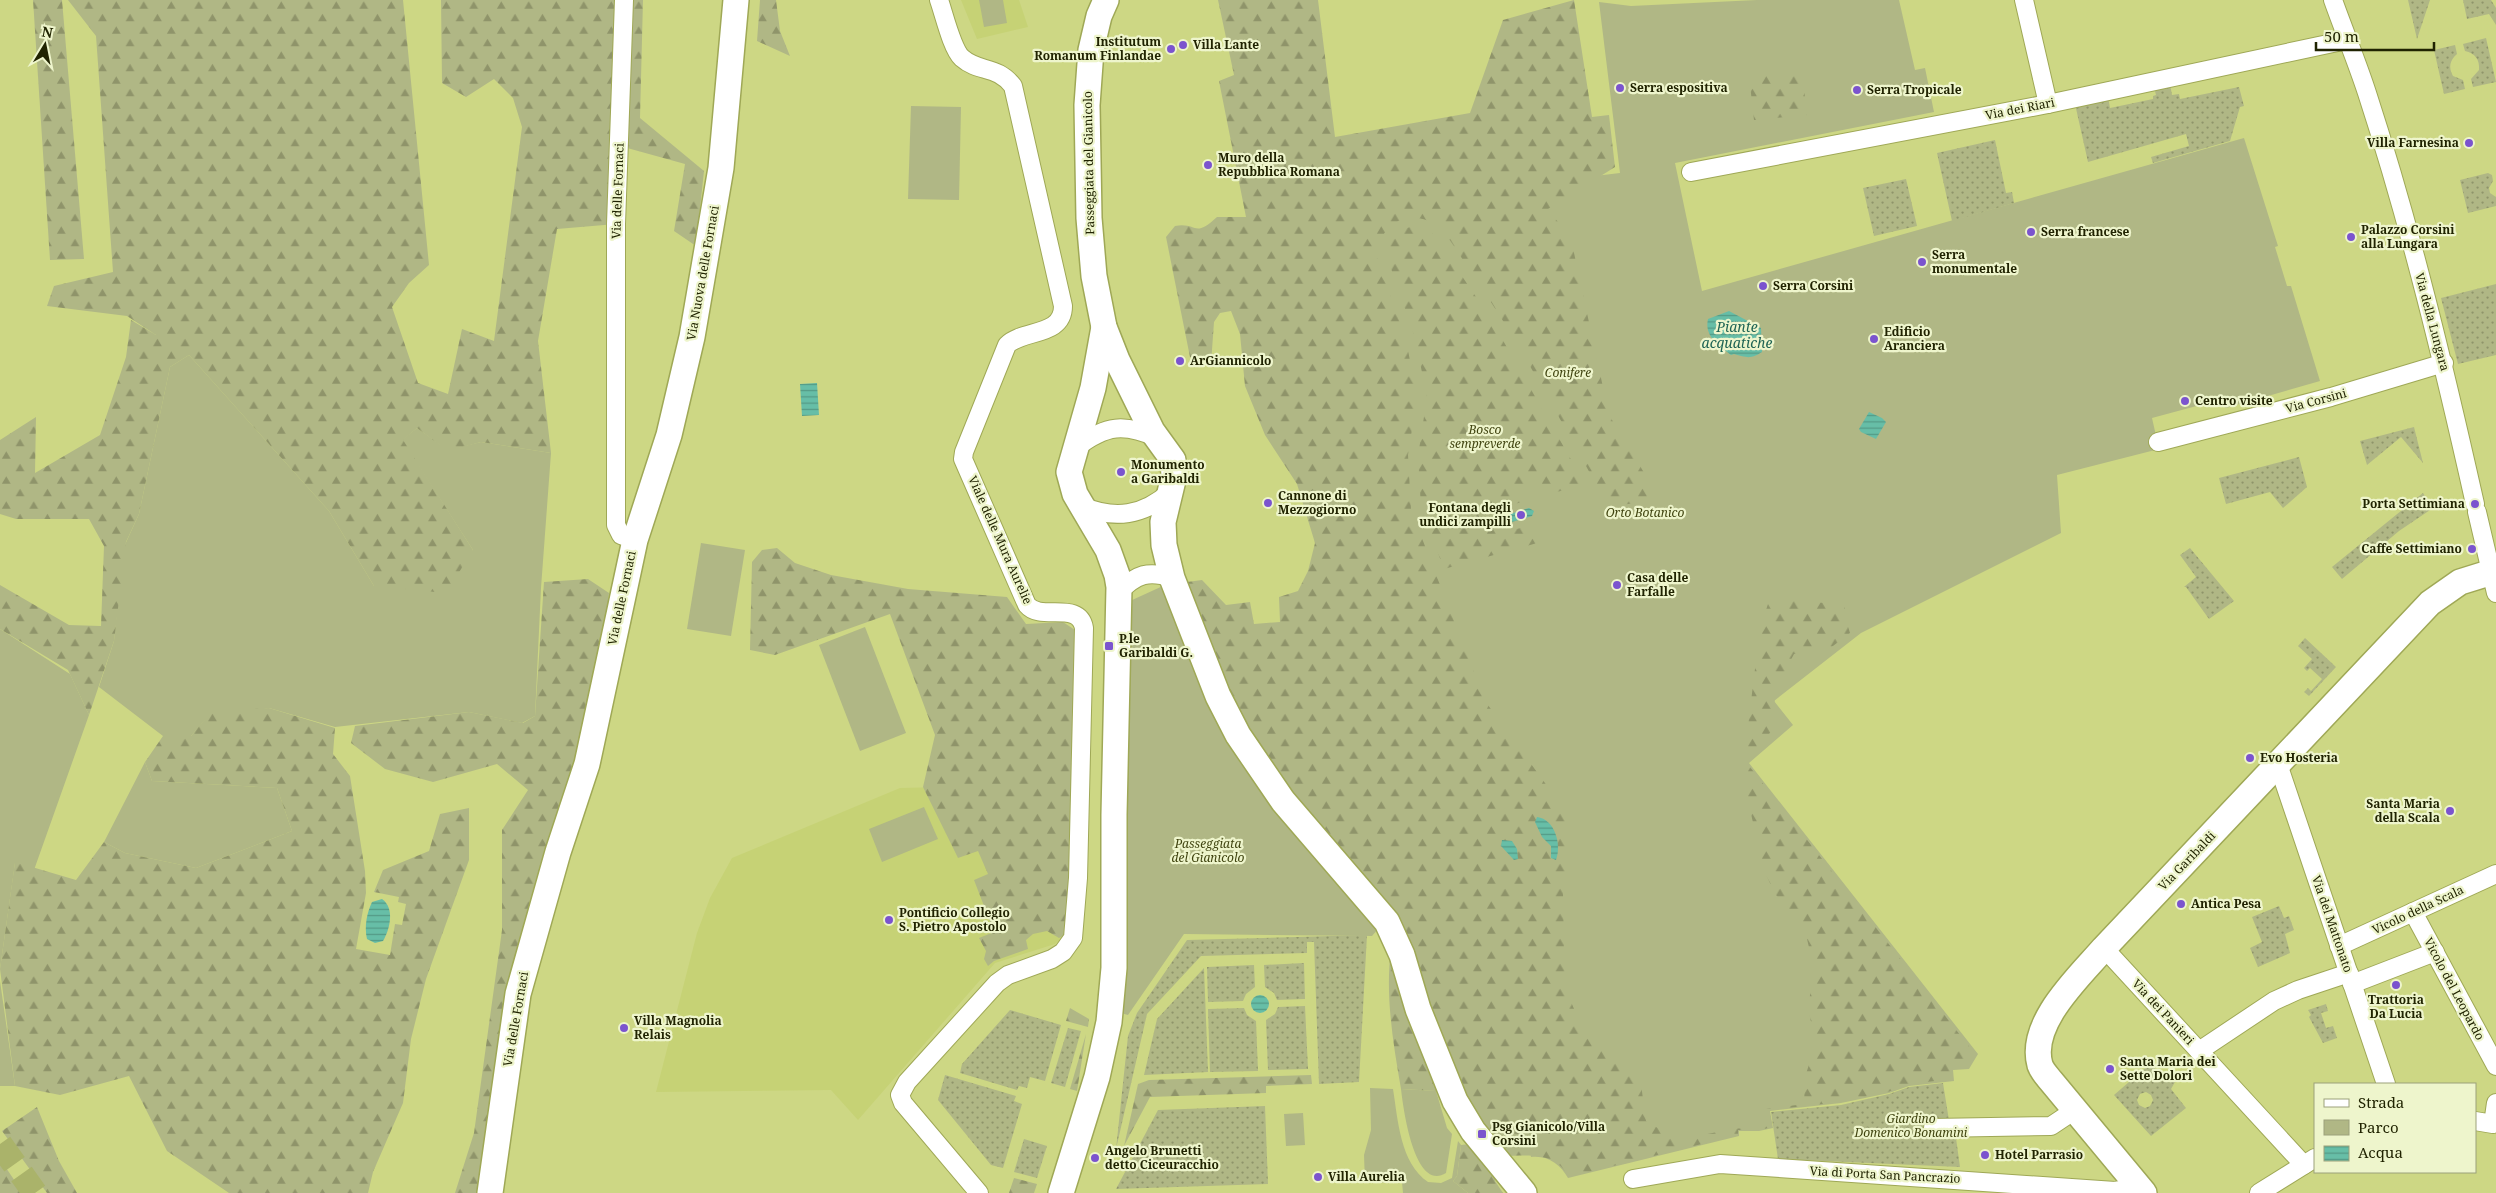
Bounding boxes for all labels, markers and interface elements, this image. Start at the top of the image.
north arrow [20,20,70,70]
scale bar [2316,20,2434,52]
text: N [40,21,54,42]
text: 50 m [2324,26,2359,46]
place label: Institutum Romanum Finlandae [1034,33,1161,64]
place label: Villa Lante [1193,36,1259,53]
marker: Villa Lante [1177,39,1189,51]
marker: Institutum Romanum Finlandae [1165,43,1177,55]
place label: Serra espositiva [1630,79,1728,96]
place label: Serra Tropicale [1867,81,1962,98]
marker: Serra espositiva [1614,82,1626,94]
marker: Serra Tropicale [1851,84,1863,96]
street label: Passeggiata del Gianicolo [1079,91,1098,235]
street label: Via dei Riari [1984,93,2056,124]
place label: Villa Farnesina [2367,134,2459,151]
marker: Villa Farnesina [2463,137,2475,149]
street label: Via delle Fornaci [607,143,628,239]
place label: Muro della Repubblica Romana [1218,149,1340,180]
marker: Muro della Repubblica Romana [1202,159,1214,171]
street label: Via Nuova delle Fornaci [682,204,723,342]
place label: Palazzo Corsini alla Lungara [2361,221,2455,252]
place label: Serra francese [2041,223,2130,240]
marker: Serra francese [2025,226,2037,238]
marker: Palazzo Corsini alla Lungara [2345,231,2357,243]
place label: Serra monumentale [1932,246,2017,277]
marker: Serra monumentale [1916,256,1928,268]
street label: Via della Lungara [2411,271,2454,373]
place label: Serra Corsini [1773,277,1854,294]
marker: Serra Corsini [1757,280,1769,292]
water label: Piante acquatiche [1702,317,1772,352]
place label: Edificio Aranciera [1884,323,1945,354]
marker: Edificio Aranciera [1868,333,1880,345]
place label: ArGiannicolo [1190,352,1272,369]
marker: ArGiannicolo [1174,355,1186,367]
park label: Conifere [1545,364,1591,381]
street label: Via Corsini [2283,384,2348,417]
place label: Centro visite [2195,392,2273,409]
marker: Centro visite [2179,395,2191,407]
park label: Bosco sempreverde [1449,421,1521,452]
place label: Monumento a Garibaldi [1131,456,1205,487]
marker: Monumento a Garibaldi [1115,466,1127,478]
street label: Viale delle Mura Aurelie [964,473,1036,607]
place label: Cannone di Mezzogiorno [1278,487,1356,518]
place label: Porta Settimiana [2362,495,2465,512]
marker: Cannone di Mezzogiorno [1262,497,1274,509]
marker: Porta Settimiana [2469,498,2481,510]
place label: Fontana degli undici zampilli [1419,499,1512,530]
park label: Orto Botanico [1606,504,1684,521]
marker: Fontana degli undici zampilli [1515,509,1527,521]
place label: Caffe Settimiano [2361,540,2462,557]
marker: Caffe Settimiano [2466,543,2478,555]
street label: Via delle Fornaci [603,549,640,647]
place label: Casa delle Farfalle [1627,569,1688,600]
marker: Casa delle Farfalle [1611,579,1623,591]
place label: P.le Garibaldi G. [1119,630,1193,661]
marker: P.le Garibaldi G. [1103,640,1115,652]
place label: Evo Hosteria [2260,749,2338,766]
marker: Evo Hosteria [2244,752,2256,764]
place label: Santa Maria della Scala [2366,795,2440,826]
marker: Santa Maria della Scala [2444,805,2456,817]
street label: Via Garibaldi [2154,827,2219,894]
park label: Passeggiata del Gianicolo [1172,835,1245,866]
street label: Via del Mattonato [2308,873,2357,975]
street label: Vicolo della Scala [2369,881,2467,938]
place label: Antica Pesa [2191,895,2261,912]
marker: Antica Pesa [2175,898,2187,910]
place label: Pontificio Collegio S. Pietro Apostolo [899,904,1010,935]
marker: Pontificio Collegio S. Pietro Apostolo [883,914,895,926]
street label: Vicolo del Leopardo [2420,934,2489,1043]
street label: Via delle Fornaci [499,970,532,1068]
street label: Via dei Panieri [2128,975,2198,1048]
marker: Trattoria Da Lucia [2390,979,2402,991]
place label: Trattoria Da Lucia [2368,991,2424,1022]
place label: Villa Magnolia Relais [634,1012,722,1043]
marker: Villa Magnolia Relais [618,1022,630,1034]
place label: Santa Maria dei Sette Dolori [2120,1053,2216,1084]
marker: Santa Maria dei Sette Dolori [2104,1063,2116,1075]
legend [2314,1083,2476,1173]
text: Strada [2358,1092,2404,1112]
park label: Giardino Domenico Bonamini [1853,1110,1968,1141]
text: Parco [2358,1117,2399,1137]
place label: Psg Gianicolo/Villa Corsini [1492,1118,1605,1149]
marker: Psg Gianicolo/Villa Corsini [1476,1128,1488,1140]
place label: Angelo Brunetti detto Ciceuracchio [1105,1142,1219,1173]
text: Acqua [2358,1142,2403,1162]
place label: Hotel Parrasio [1995,1146,2083,1163]
marker: Hotel Parrasio [1979,1149,1991,1161]
marker: Angelo Brunetti detto Ciceuracchio [1089,1152,1101,1164]
street label: Via di Porta San Pancrazio [1809,1162,1961,1187]
place label: Villa Aurelia [1328,1168,1405,1185]
marker: Villa Aurelia [1312,1171,1324,1183]

